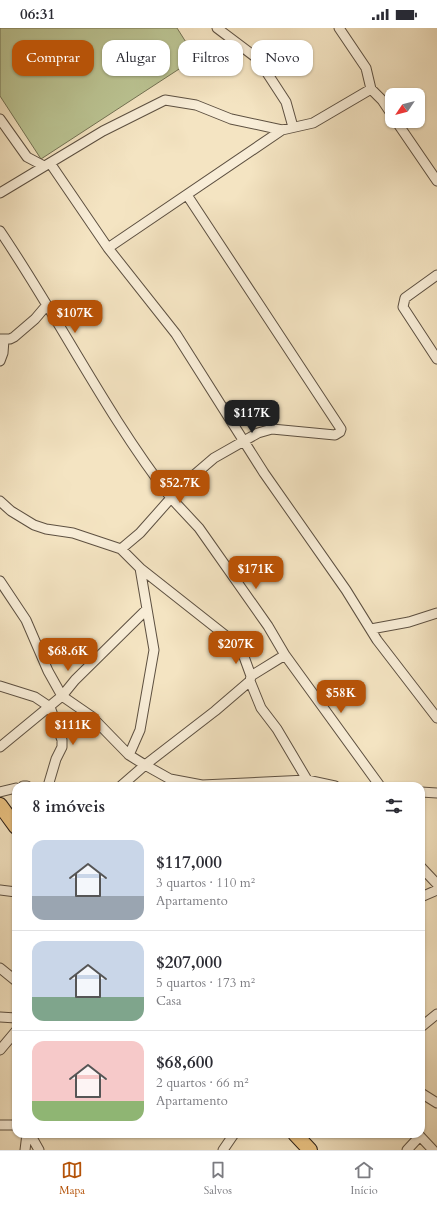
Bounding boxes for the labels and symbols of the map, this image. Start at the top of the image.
north arrow [385,88,425,128]
pin: $107K [47,300,103,334]
pin: $117K [224,400,280,434]
pin: $52.7K [147,470,213,504]
pin: $171K [228,556,284,590]
pin: $207K [208,631,264,665]
pin: $68.6K [35,638,101,672]
pin: $58K [317,680,365,714]
pin: $111K [45,712,101,746]

